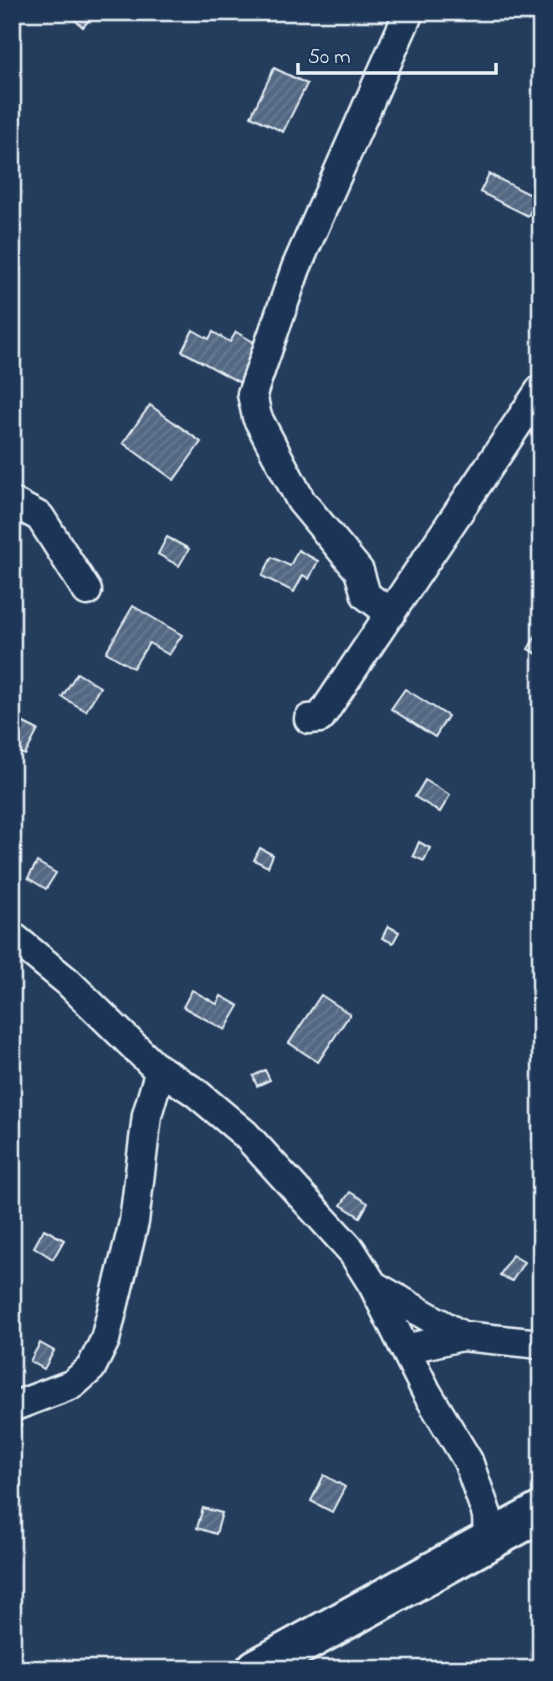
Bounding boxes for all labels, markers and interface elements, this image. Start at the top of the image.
scale bar [298,32,495,76]
text: 50 m [308,43,351,73]

